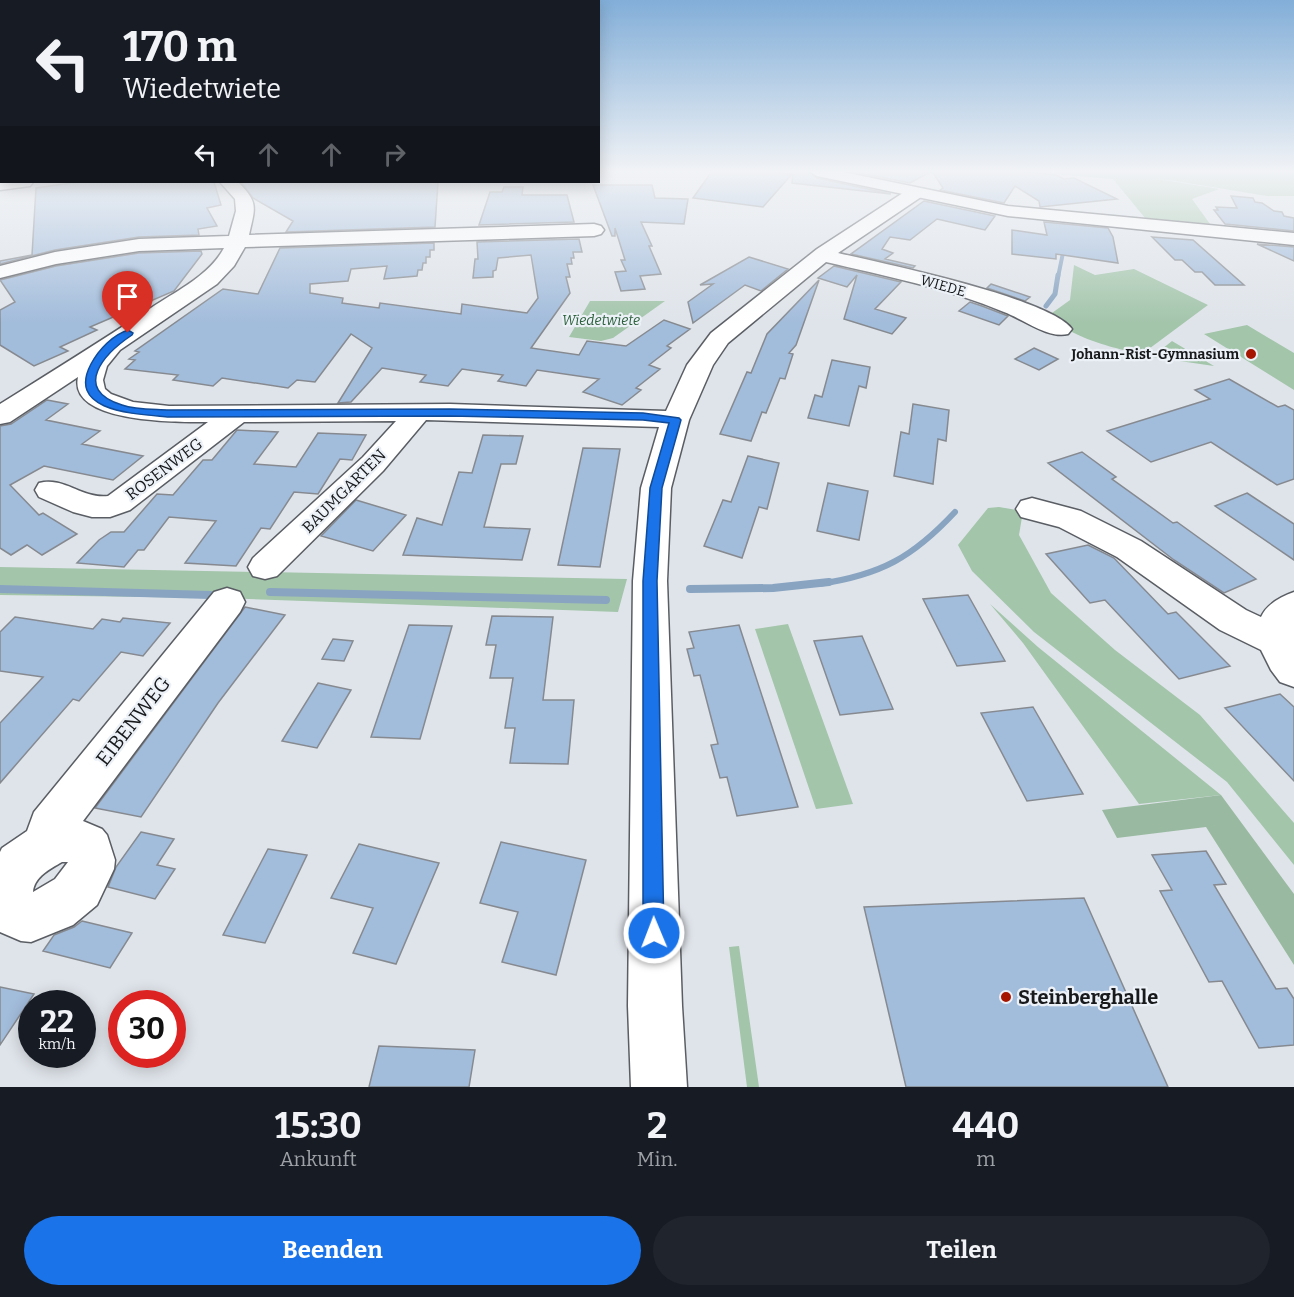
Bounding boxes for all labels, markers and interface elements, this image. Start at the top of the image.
text: 170 m [123,22,237,72]
icon: left [24,24,102,102]
text: Wiedetwiete [123,73,281,105]
icon: left [189,138,222,171]
icon: ahead [252,138,285,171]
icon: ahead [315,138,348,171]
icon: right [378,138,411,171]
pin [102,271,153,333]
street label: WIEDE [918,271,968,301]
icon: arrive [111,280,144,313]
park label: Wiedetwiete [562,312,640,329]
place label: Johann-Rist-Gymnasium [1071,346,1240,363]
marker: Johann-Rist-Gymnasium [1244,347,1258,361]
street label: ROSENWEG [122,434,206,504]
street label: BAUMGARTEN [298,445,390,537]
street label: EIBENWEG [91,672,175,770]
position arrow [622,901,686,965]
place label: Steinberghalle [1018,985,1158,1009]
speed limit sign: 30 [108,990,186,1068]
marker: Steinberghalle [999,990,1013,1004]
text: 22 [40,1004,74,1040]
text: km/h [38,1035,76,1053]
text: 15:30 [275,1104,362,1148]
text: 2 [647,1104,667,1148]
text: 440 [952,1104,1019,1148]
text: Ankunft [280,1147,357,1171]
text: Min. [637,1147,677,1171]
text: m [976,1147,995,1171]
button: Beenden [24,1216,641,1285]
button: Teilen [653,1216,1270,1285]

